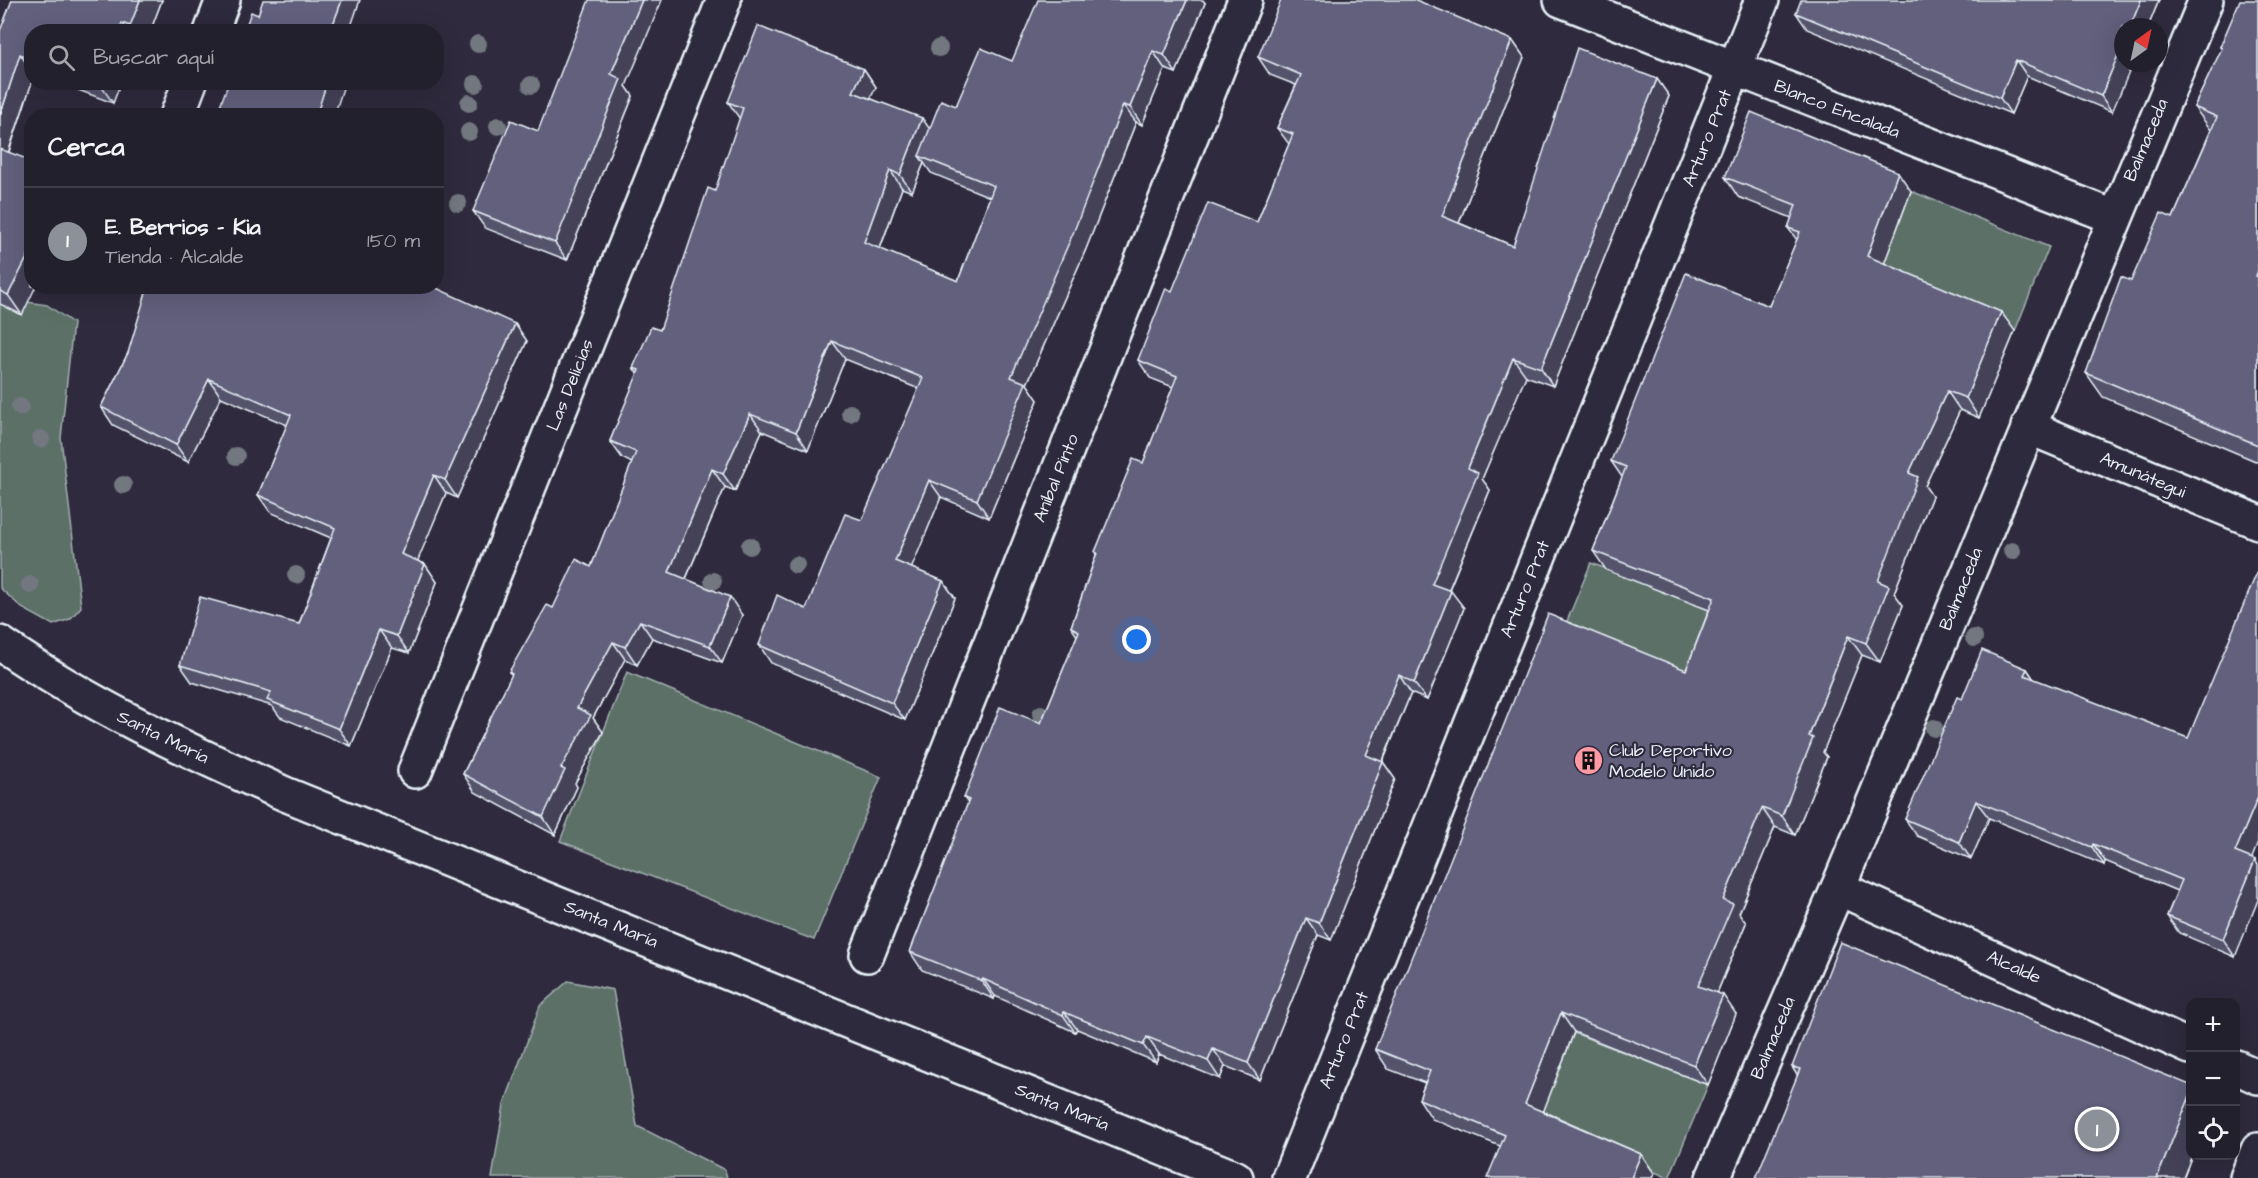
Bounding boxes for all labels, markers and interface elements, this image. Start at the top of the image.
north arrow [2114,18,2168,72]
search box [24,24,444,90]
icon: search [45,41,78,74]
text: Buscar aquí [93,42,214,73]
street label: Blanco Encalada [1770,73,1904,145]
street label: Arturo Prat [1676,85,1738,190]
street label: Balmaceda [2117,95,2175,185]
text: Cerca [48,129,125,165]
text: E. Berrios - Kia [105,212,261,243]
text: 1 [66,227,69,255]
text: 150 m [367,227,420,255]
text: Tienda · Alcalde [105,243,244,271]
street label: Las Delicias [540,335,600,435]
street label: Aníbal Pinto [1027,430,1085,526]
street label: Amunátegui [2096,446,2190,505]
street label: Arturo Prat [1494,536,1556,641]
street label: Balmaceda [1933,544,1989,634]
your location [1122,625,1151,654]
street label: Santa María [113,704,213,770]
place label: Club Deportivo Modelo Unido [1609,738,1732,784]
building icon: Club Deportivo Modelo Unido [1572,744,1604,776]
street label: Santa María [560,894,662,954]
street label: Alcalde [1983,944,2045,990]
street label: Arturo Prat [1313,987,1375,1092]
street label: Balmaceda [1744,993,1802,1083]
map controls [2186,998,2240,1160]
button: + [2186,998,2240,1052]
button: − [2186,1052,2240,1106]
street label: Santa María [1011,1077,1113,1137]
pin: 1 [2078,1106,2116,1152]
button: locate [2186,1106,2240,1160]

